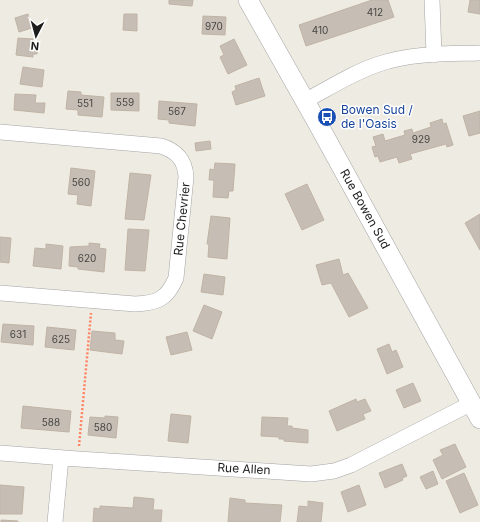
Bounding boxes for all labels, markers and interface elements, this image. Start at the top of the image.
house number: 412 [367,6,383,18]
north arrow [16,16,56,56]
house number: 970 [205,20,223,32]
house number: 410 [312,24,328,36]
text: N [30,39,40,53]
house number: 559 [116,96,134,108]
house number: 551 [77,97,93,109]
place label: Bowen Sud / de l'Oasis [341,102,413,131]
house number: 567 [168,105,186,117]
bus stop icon: Bowen Sud / de l'Oasis [316,106,338,128]
house number: 929 [412,133,430,145]
street label: Rue Bowen Sud [337,166,394,251]
house number: 560 [72,176,90,188]
street label: Rue Chevrier [170,181,193,256]
house number: 620 [78,252,96,264]
house number: 631 [10,328,26,340]
house number: 625 [52,333,70,345]
house number: 588 [42,416,60,428]
house number: 580 [94,421,112,433]
street label: Rue Allen [217,460,271,477]

